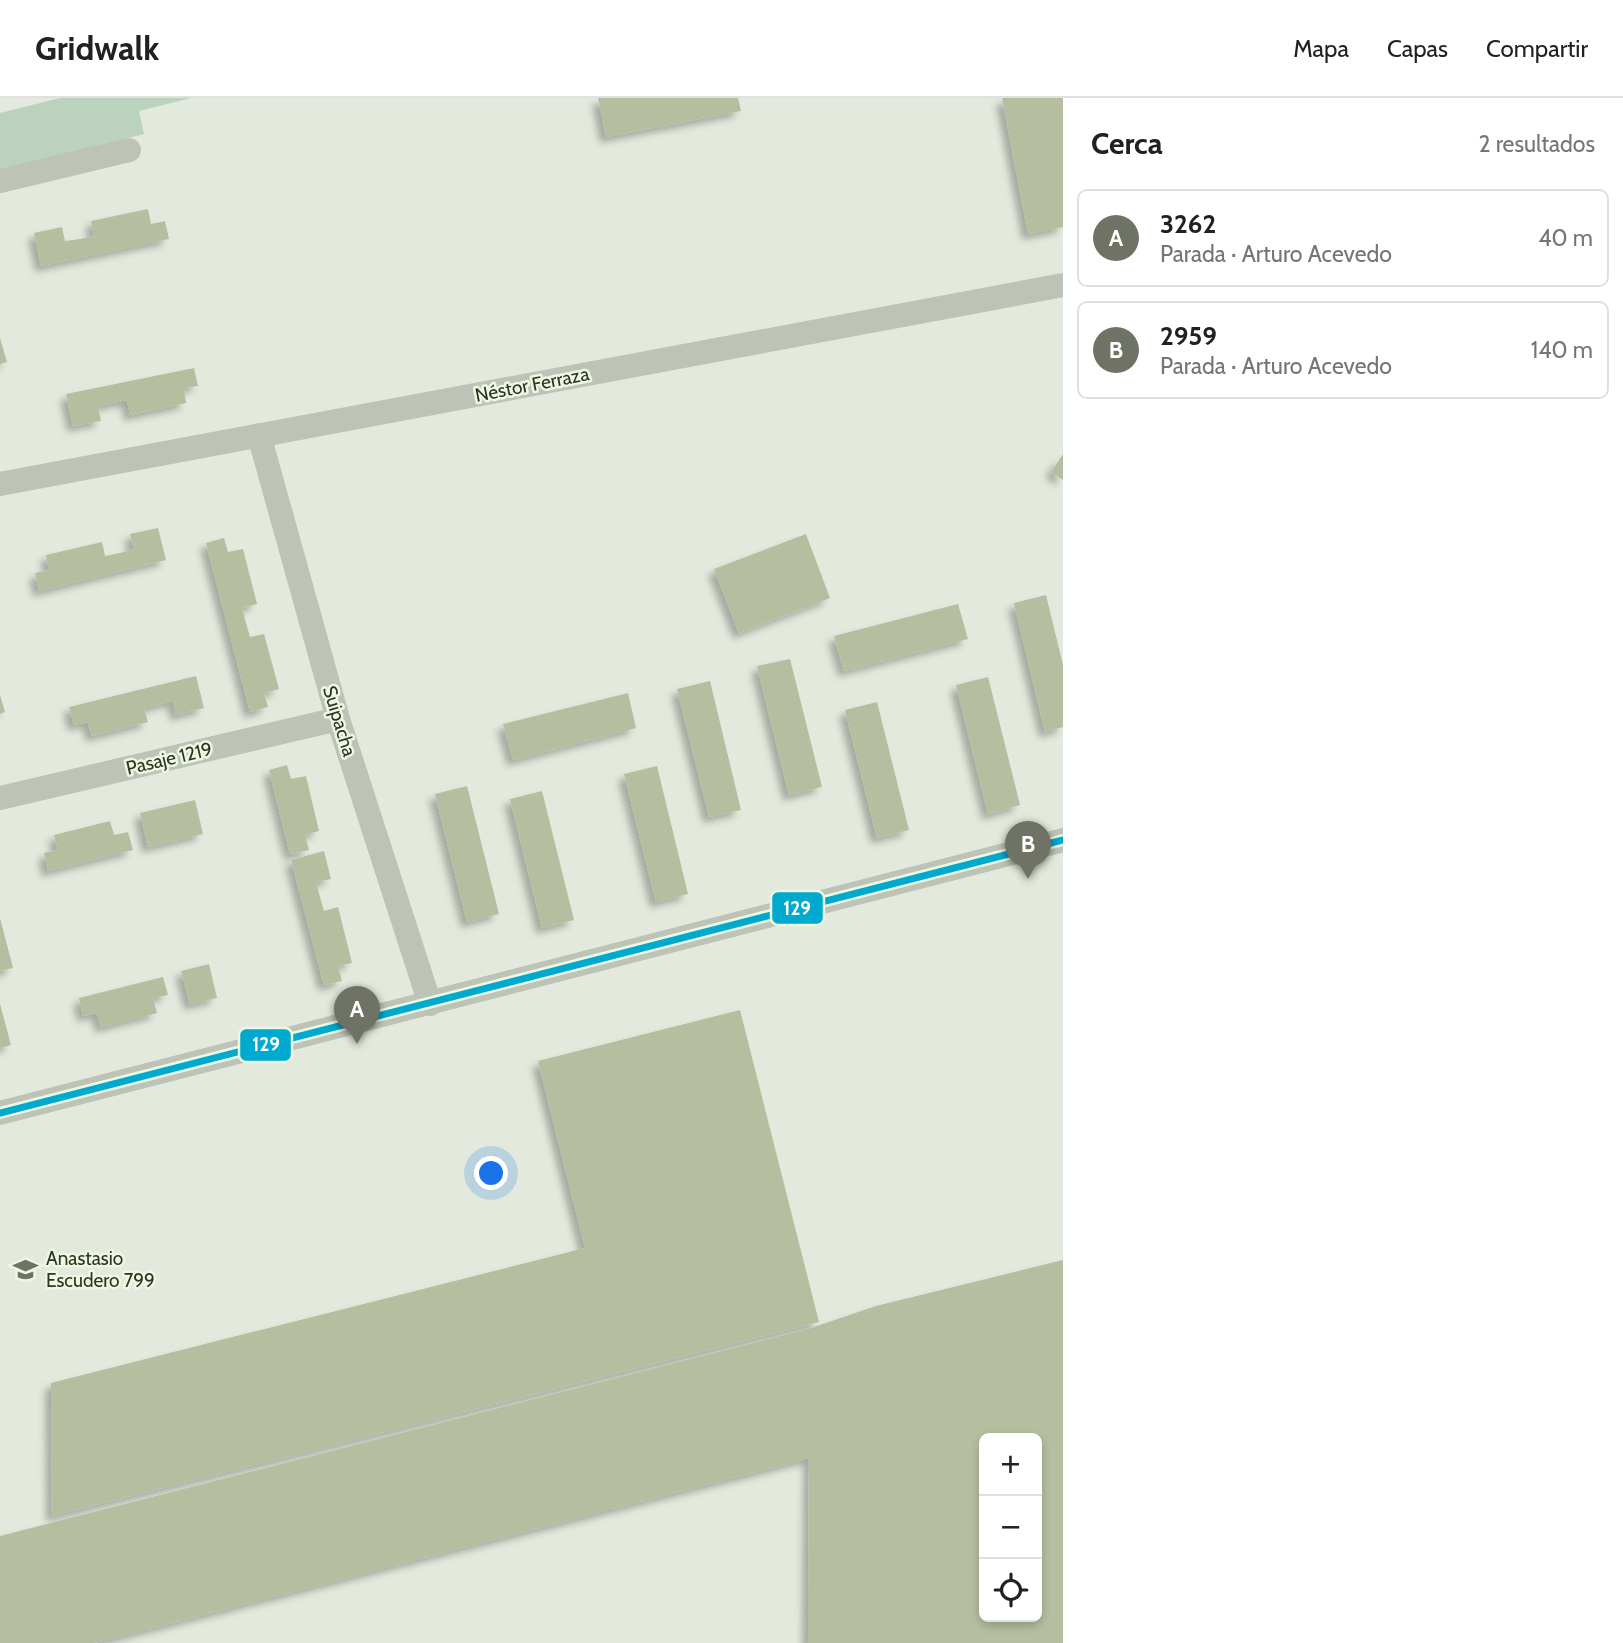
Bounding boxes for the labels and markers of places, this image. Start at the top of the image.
pin: B [1005,821,1051,879]
pin: A [334,986,380,1044]
place label: Anastasio Escudero 799 [46,1247,155,1292]
school or university icon: Anastasio Escudero 799 [12,1255,40,1283]

